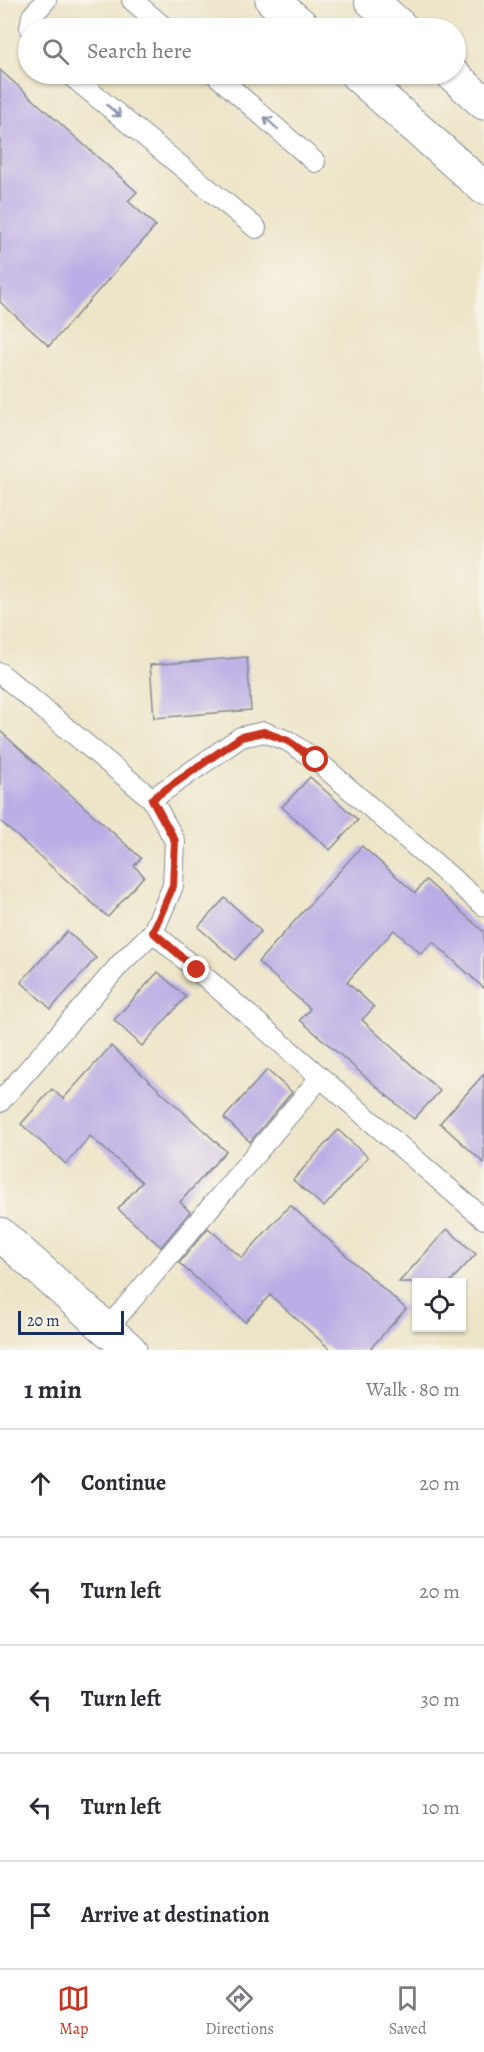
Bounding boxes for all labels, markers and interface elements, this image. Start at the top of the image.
search box [18,18,466,84]
icon: search [39,35,72,68]
text: Search here [87,36,192,66]
one-way arrow [106,104,122,117]
one-way arrow [264,116,279,130]
route start [302,746,328,772]
route end [183,956,209,982]
map controls [412,1278,466,1332]
button: locate [412,1278,466,1332]
scale bar [18,1308,124,1336]
text: 20 m [27,1310,60,1332]
text: 1 min [24,1372,82,1407]
text: Walk · 80 m [366,1376,460,1403]
icon: ahead [24,1467,57,1500]
text: Continue [81,1468,166,1498]
text: 20 m [419,1470,460,1497]
icon: left [24,1575,57,1608]
text: Turn left [81,1576,161,1606]
text: 20 m [419,1578,460,1605]
icon: left [24,1683,57,1716]
text: Turn left [81,1684,161,1714]
text: 30 m [420,1686,460,1713]
icon: left [24,1791,57,1824]
text: Turn left [81,1792,161,1822]
text: 10 m [422,1794,460,1821]
icon: arrive [24,1899,57,1932]
text: Arrive at destination [81,1900,270,1930]
tab: Map [57,1982,90,2040]
tab: Directions [205,1982,274,2040]
tab: Saved [389,1982,427,2040]

